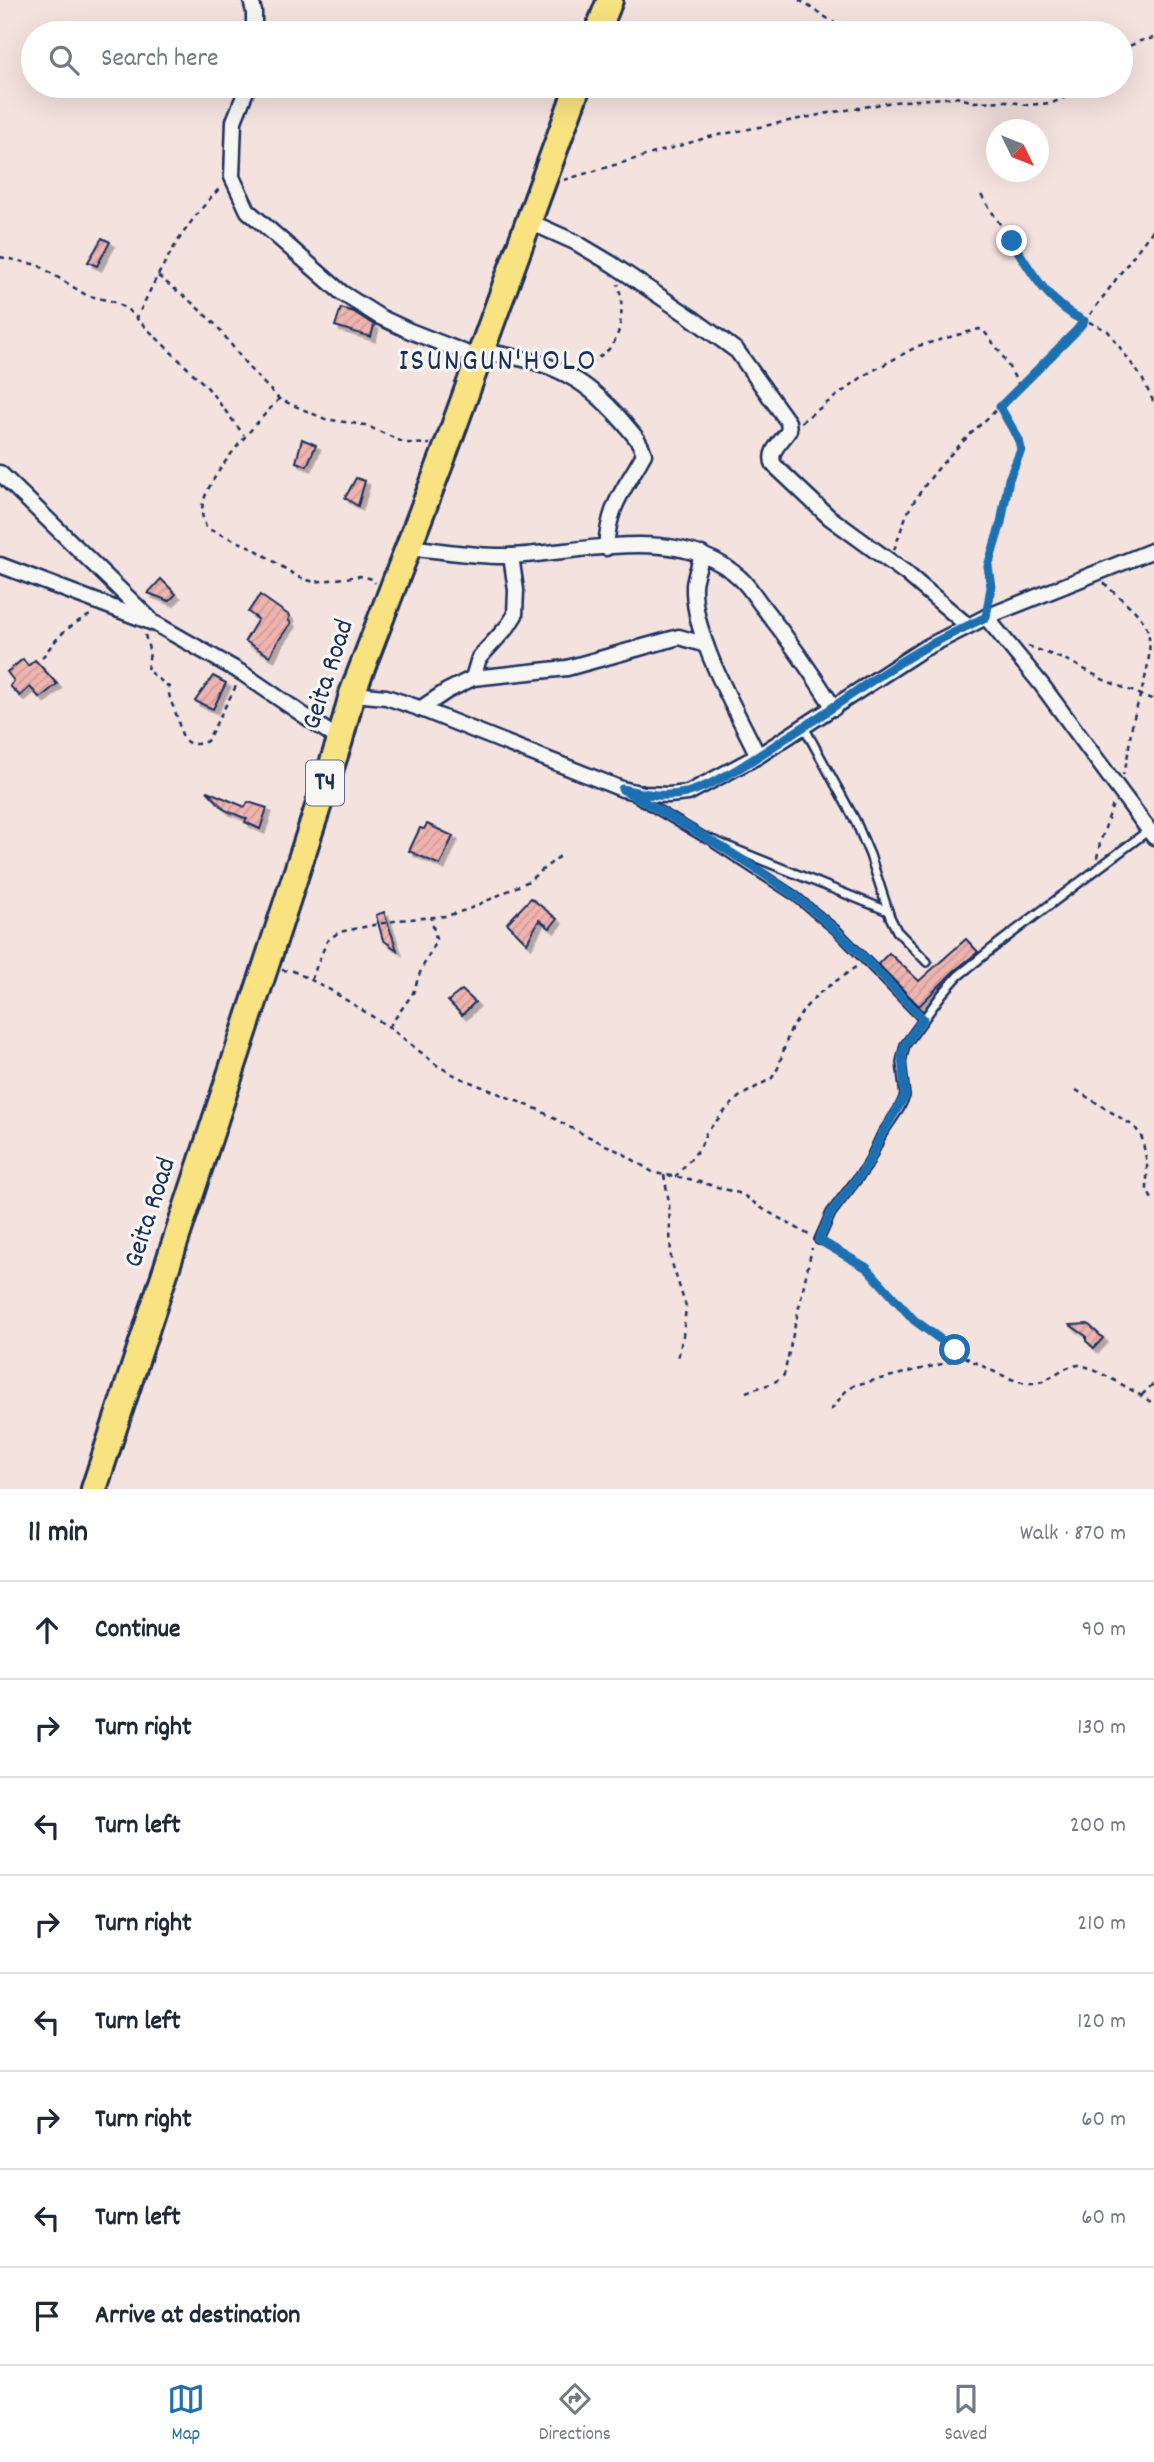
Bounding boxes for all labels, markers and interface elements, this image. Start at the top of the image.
search box [21,21,1133,98]
icon: search [45,41,83,79]
text: Search here [101,41,219,78]
north arrow [986,119,1049,182]
route end [996,225,1027,256]
district label: ISUNGUN'HOLO [398,340,598,386]
street label: Geita Road [293,615,367,735]
road number: T4 [306,761,344,806]
street label: Geita Road [115,1153,189,1273]
route start [939,1334,970,1365]
text: 11 min [28,1513,88,1556]
text: Walk · 870 m [1020,1518,1126,1551]
icon: ahead [28,1611,66,1649]
text: Continue [95,1612,180,1649]
text: 90 m [1082,1614,1126,1647]
icon: right [28,1709,66,1747]
text: Turn right [95,1710,192,1747]
text: 130 m [1077,1712,1126,1745]
icon: left [28,1807,66,1845]
text: Turn left [95,1808,181,1845]
text: 200 m [1070,1810,1126,1843]
icon: right [28,1905,66,1943]
text: Turn right [95,1906,192,1943]
text: 210 m [1077,1908,1126,1941]
icon: left [28,2003,66,2041]
text: Turn left [95,2004,181,2041]
text: 120 m [1077,2006,1126,2039]
icon: right [28,2101,66,2139]
text: Turn right [95,2102,192,2139]
text: 60 m [1081,2104,1126,2137]
icon: left [28,2199,66,2237]
text: Turn left [95,2200,181,2237]
text: 60 m [1081,2202,1126,2235]
icon: arrive [28,2297,66,2335]
text: Arrive at destination [95,2298,300,2335]
tab: Map [167,2380,205,2449]
tab: Directions [539,2380,611,2449]
tab: Saved [945,2380,987,2449]

